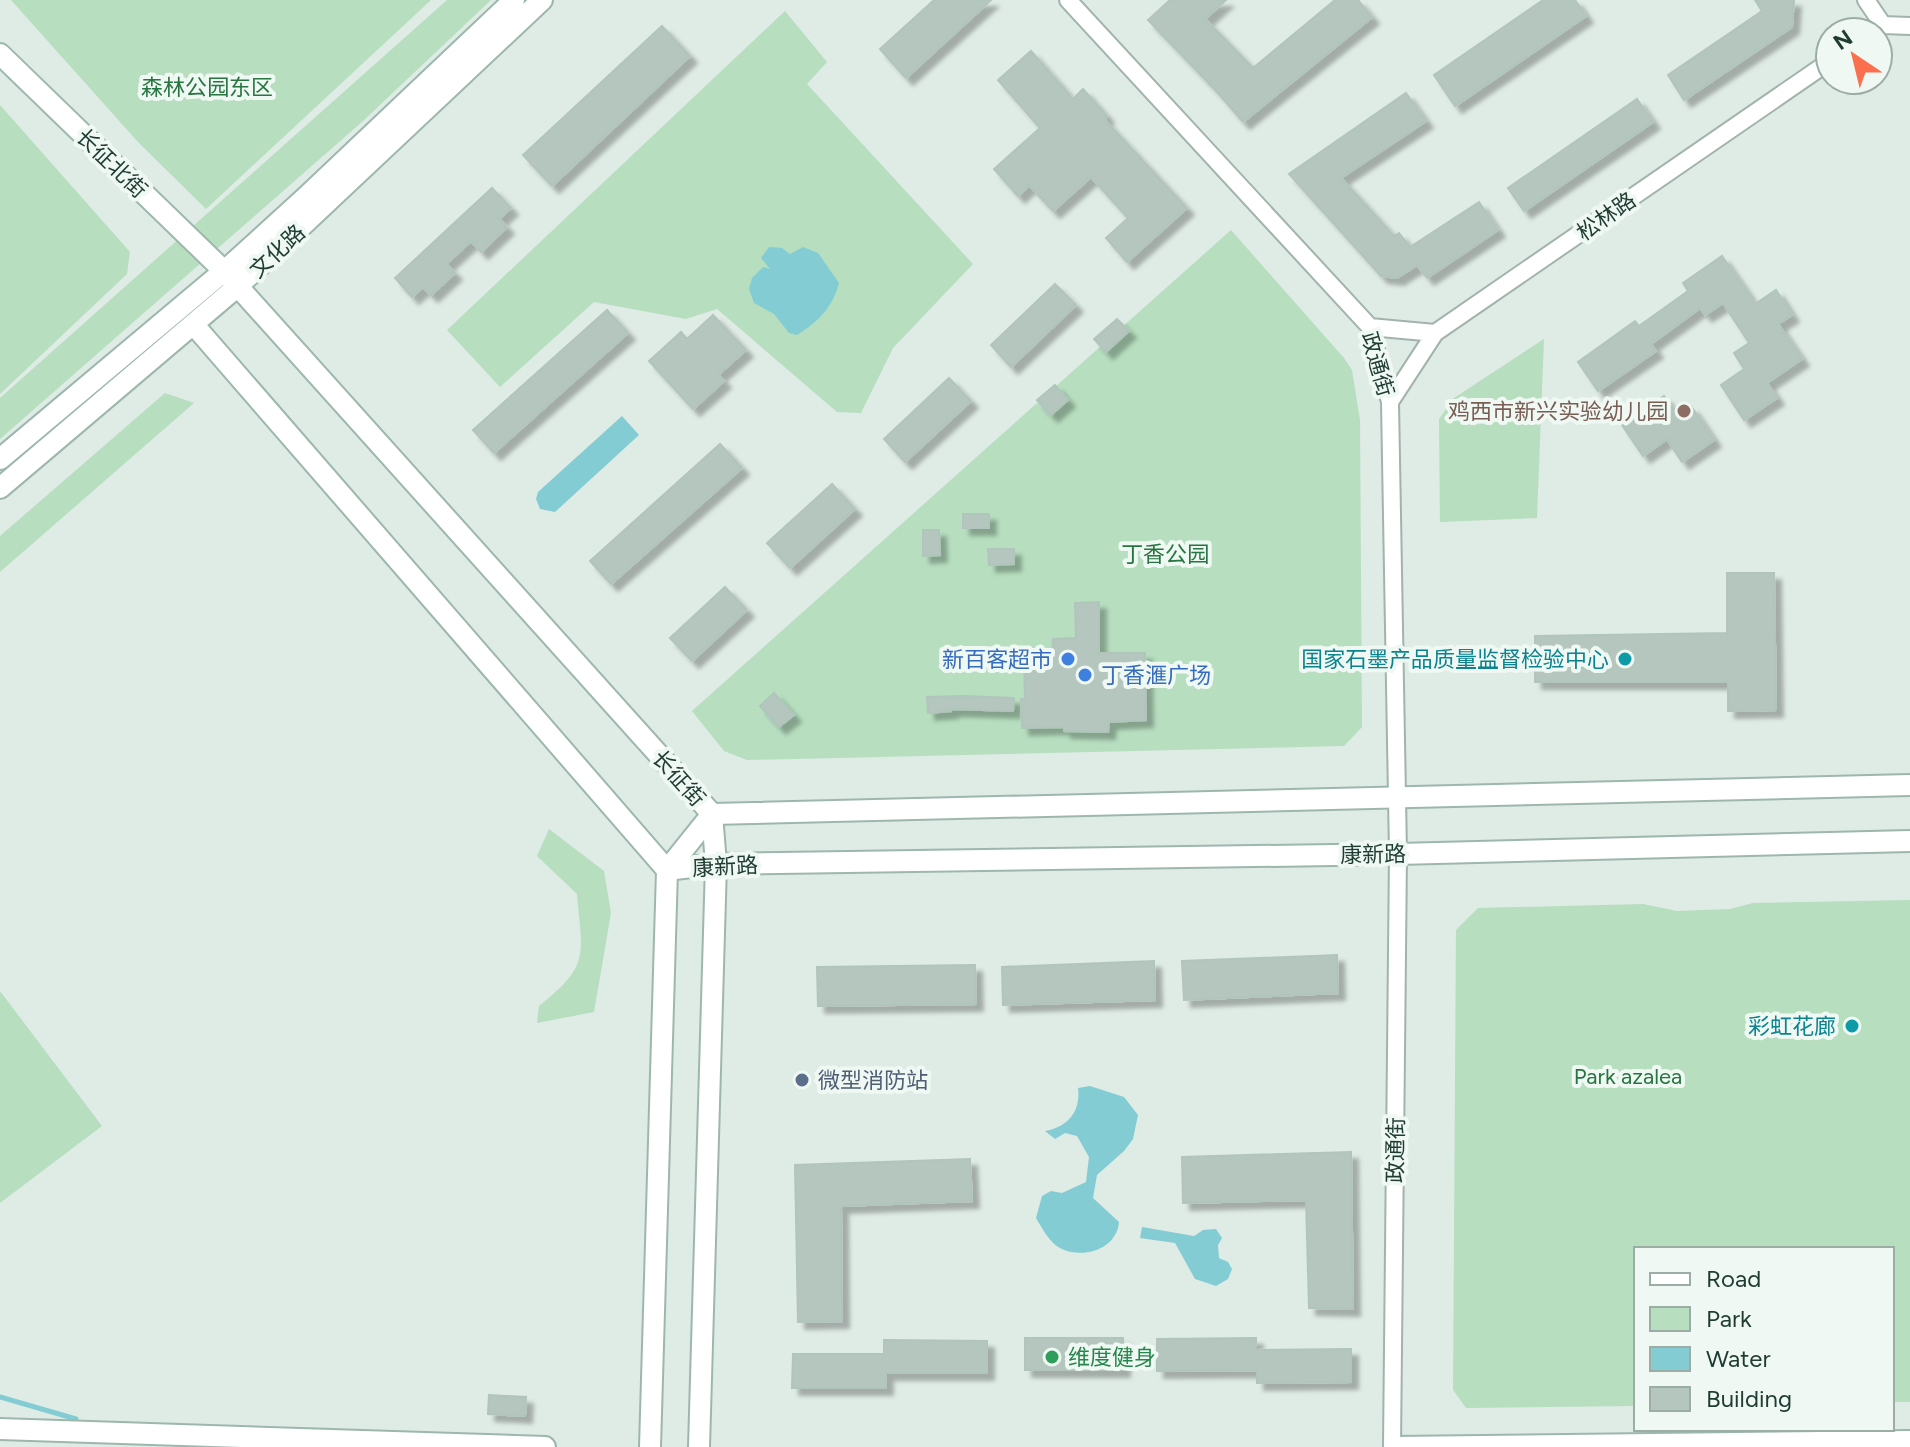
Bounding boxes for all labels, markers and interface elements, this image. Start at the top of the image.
north arrow [1814,16,1894,96]
text: N [1828,24,1858,56]
park label: 森林公园东区 [141,74,273,101]
street label: 长征北街 [71,123,153,204]
street label: 松林路 [1572,186,1641,246]
street label: 文化路 [244,219,311,284]
street label: 政通街 [1355,329,1400,400]
place label: 鸡西市新兴实验幼儿园 [1448,398,1668,425]
marker: 鸡西市新兴实验幼儿园 [1675,402,1693,420]
park label: 丁香公园 [1121,541,1209,568]
place label: 新百客超市 [942,646,1052,673]
place label: 国家石墨产品质量监督检验中心 [1301,646,1609,673]
marker: 新百客超市 [1059,650,1077,668]
marker: 国家石墨产品质量监督检验中心 [1616,650,1634,668]
place label: 丁香滙广场 [1101,662,1211,689]
marker: 丁香滙广场 [1076,666,1094,684]
street label: 长征街 [647,745,711,812]
street label: 康新路 [1340,840,1406,869]
street label: 康新路 [691,851,759,882]
place label: 彩虹花廊 [1748,1013,1836,1040]
marker: 彩虹花廊 [1843,1017,1861,1035]
park label: Park azalea [1574,1063,1682,1090]
place label: 微型消防站 [818,1067,928,1094]
marker: 微型消防站 [793,1071,811,1089]
street label: 政通街 [1381,1117,1410,1183]
legend [1634,1247,1894,1431]
text: Road [1706,1264,1761,1293]
text: Park [1706,1304,1752,1333]
place label: 维度健身 [1068,1344,1156,1371]
text: Water [1706,1344,1771,1373]
marker: 维度健身 [1043,1348,1061,1366]
text: Building [1706,1384,1792,1413]

